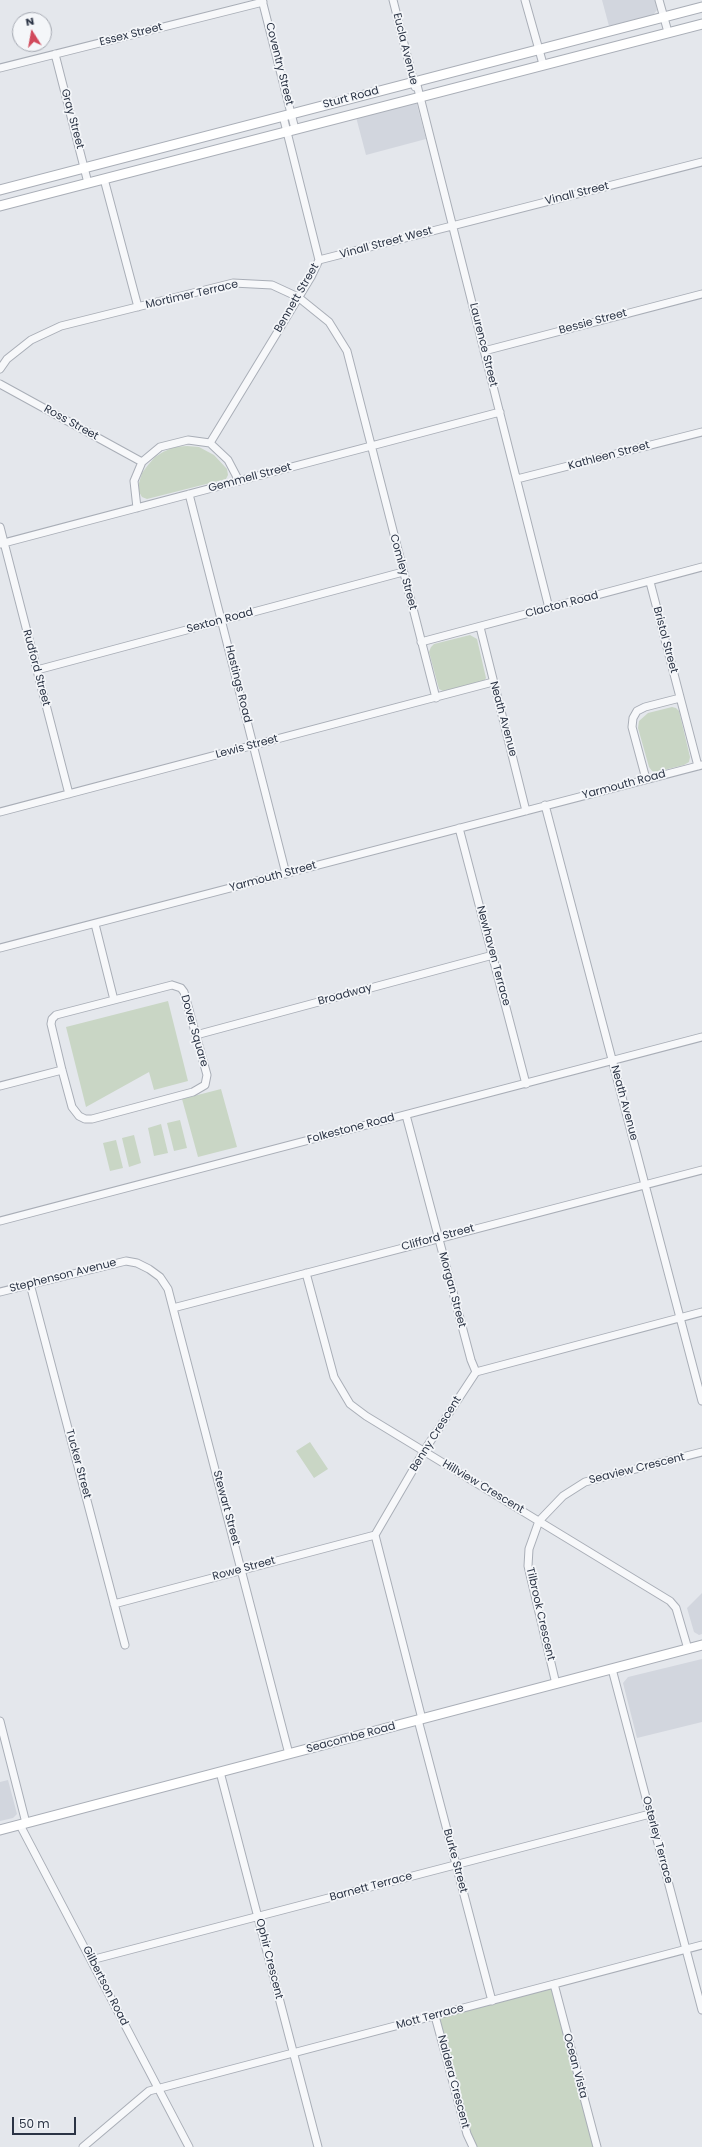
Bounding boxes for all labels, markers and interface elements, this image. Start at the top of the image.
north arrow [12,12,52,52]
street label: Eucla Avenue [390,12,420,86]
text: N [24,13,35,30]
street label: Essex Street [98,21,164,49]
street label: Coventry Street [262,21,296,107]
street label: Sturt Road [322,84,380,112]
street label: Gray Street [58,88,86,150]
street label: Vinall Street [544,180,610,208]
street label: Vinall Street West [338,224,434,262]
street label: Bennett Street [272,261,322,335]
street label: Mortimer Terrace [145,278,239,312]
street label: Laurence Street [466,302,500,388]
street label: Bessie Street [558,307,628,337]
street label: Ross Street [41,403,101,443]
street label: Kathleen Street [567,439,651,473]
street label: Gemmell Street [207,461,293,495]
street label: Comley Street [387,533,419,611]
street label: Clacton Road [524,589,600,621]
street label: Bristol Street [650,605,680,675]
street label: Sexton Road [185,606,255,636]
street label: Rudford Street [19,628,53,708]
street label: Hastings Road [222,644,254,724]
street label: Neath Avenue [487,680,519,758]
street label: Lewis Street [214,732,280,762]
street label: Yarmouth Road [581,768,667,802]
street label: Yarmouth Street [228,859,318,895]
street label: Newhaven Terrace [473,905,513,1007]
street label: Broadway [317,981,373,1009]
street label: Dover Square [177,994,211,1068]
street label: Neath Avenue [608,1064,640,1142]
street label: Folkestone Road [306,1111,396,1147]
street label: Clifford Street [400,1222,476,1254]
street label: Morgan Street [436,1251,468,1329]
street label: Stephenson Avenue [8,1256,118,1296]
street label: Benny Crescent [407,1394,465,1474]
street label: Tucker Street [62,1428,94,1500]
street label: Seaview Crescent [588,1451,686,1487]
street label: Hillview Crescent [440,1457,526,1517]
street label: Stewart Street [210,1469,242,1547]
street label: Rowe Street [211,1554,277,1584]
street label: Tilbrook Crescent [523,1566,557,1662]
street label: Seacombe Road [305,1720,397,1756]
street label: Osterley Terrace [639,1795,675,1885]
street label: Burke Street [440,1828,470,1894]
street label: Barnett Terrace [328,1870,414,1904]
street label: Ophir Crescent [253,1917,285,2001]
street label: Gilbertson Road [79,1944,131,2028]
street label: Mott Terrace [395,2002,465,2032]
street label: Ocean Vista [560,2032,590,2100]
street label: Naldera Crescent [434,2034,472,2130]
scale bar [14,2109,78,2135]
text: 50 m [19,2115,50,2132]

